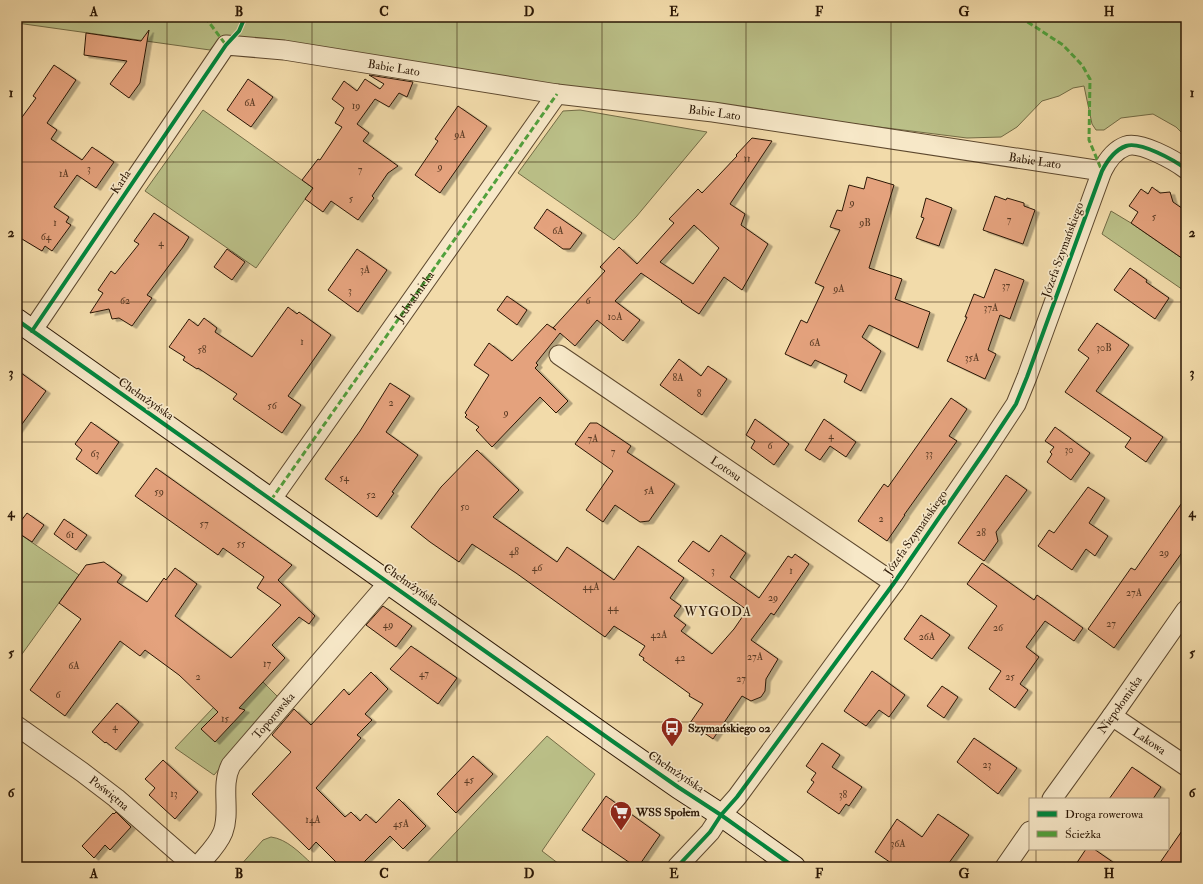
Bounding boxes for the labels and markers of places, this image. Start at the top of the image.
bus stop icon: Szymańskiego 02 [659,715,685,748]
place label: Szymańskiego 02 [688,721,771,736]
supermarket icon: WSS Społem [608,799,634,832]
place label: WSS Społem [635,805,701,820]

